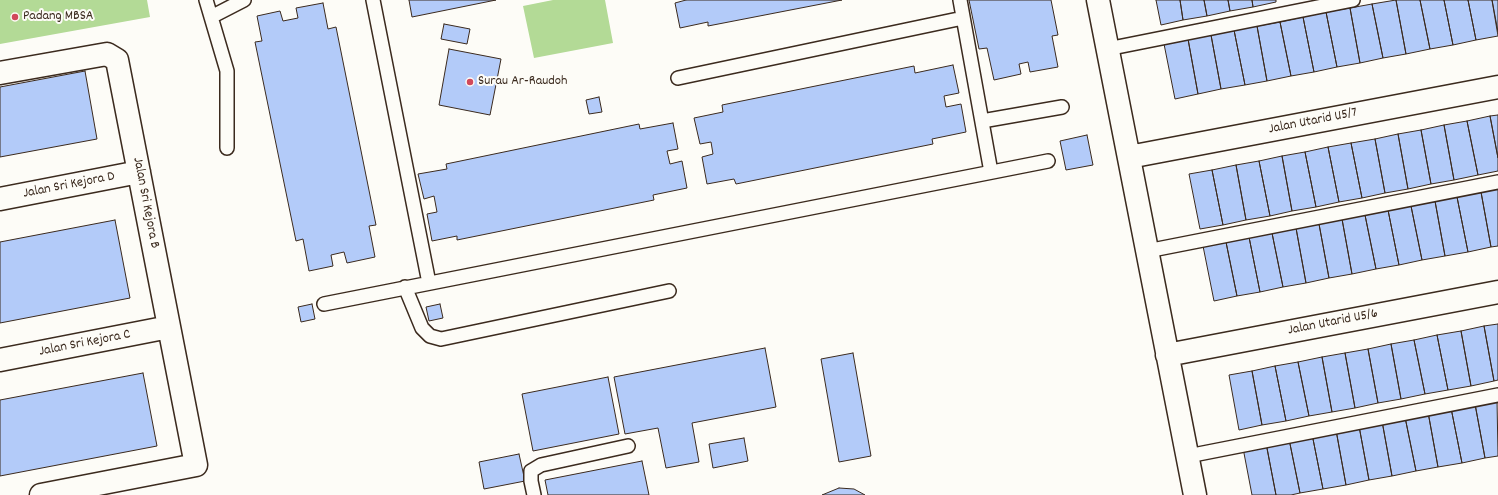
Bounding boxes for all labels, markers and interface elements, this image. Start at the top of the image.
place label: Padang MBSA [23,9,94,25]
marker: Padang MBSA [10,12,20,22]
place label: Surau Ar-Raudoh [478,74,567,90]
marker: Surau Ar-Raudoh [465,77,475,87]
street label: Jalan Utarid U5/7 [1267,105,1359,139]
street label: Jalan Sri Kejora B [128,156,162,250]
street label: Jalan Sri Kejora D [22,169,116,203]
street label: Jalan Utarid U5/6 [1287,306,1379,340]
street label: Jalan Sri Kejora C [38,327,132,361]

